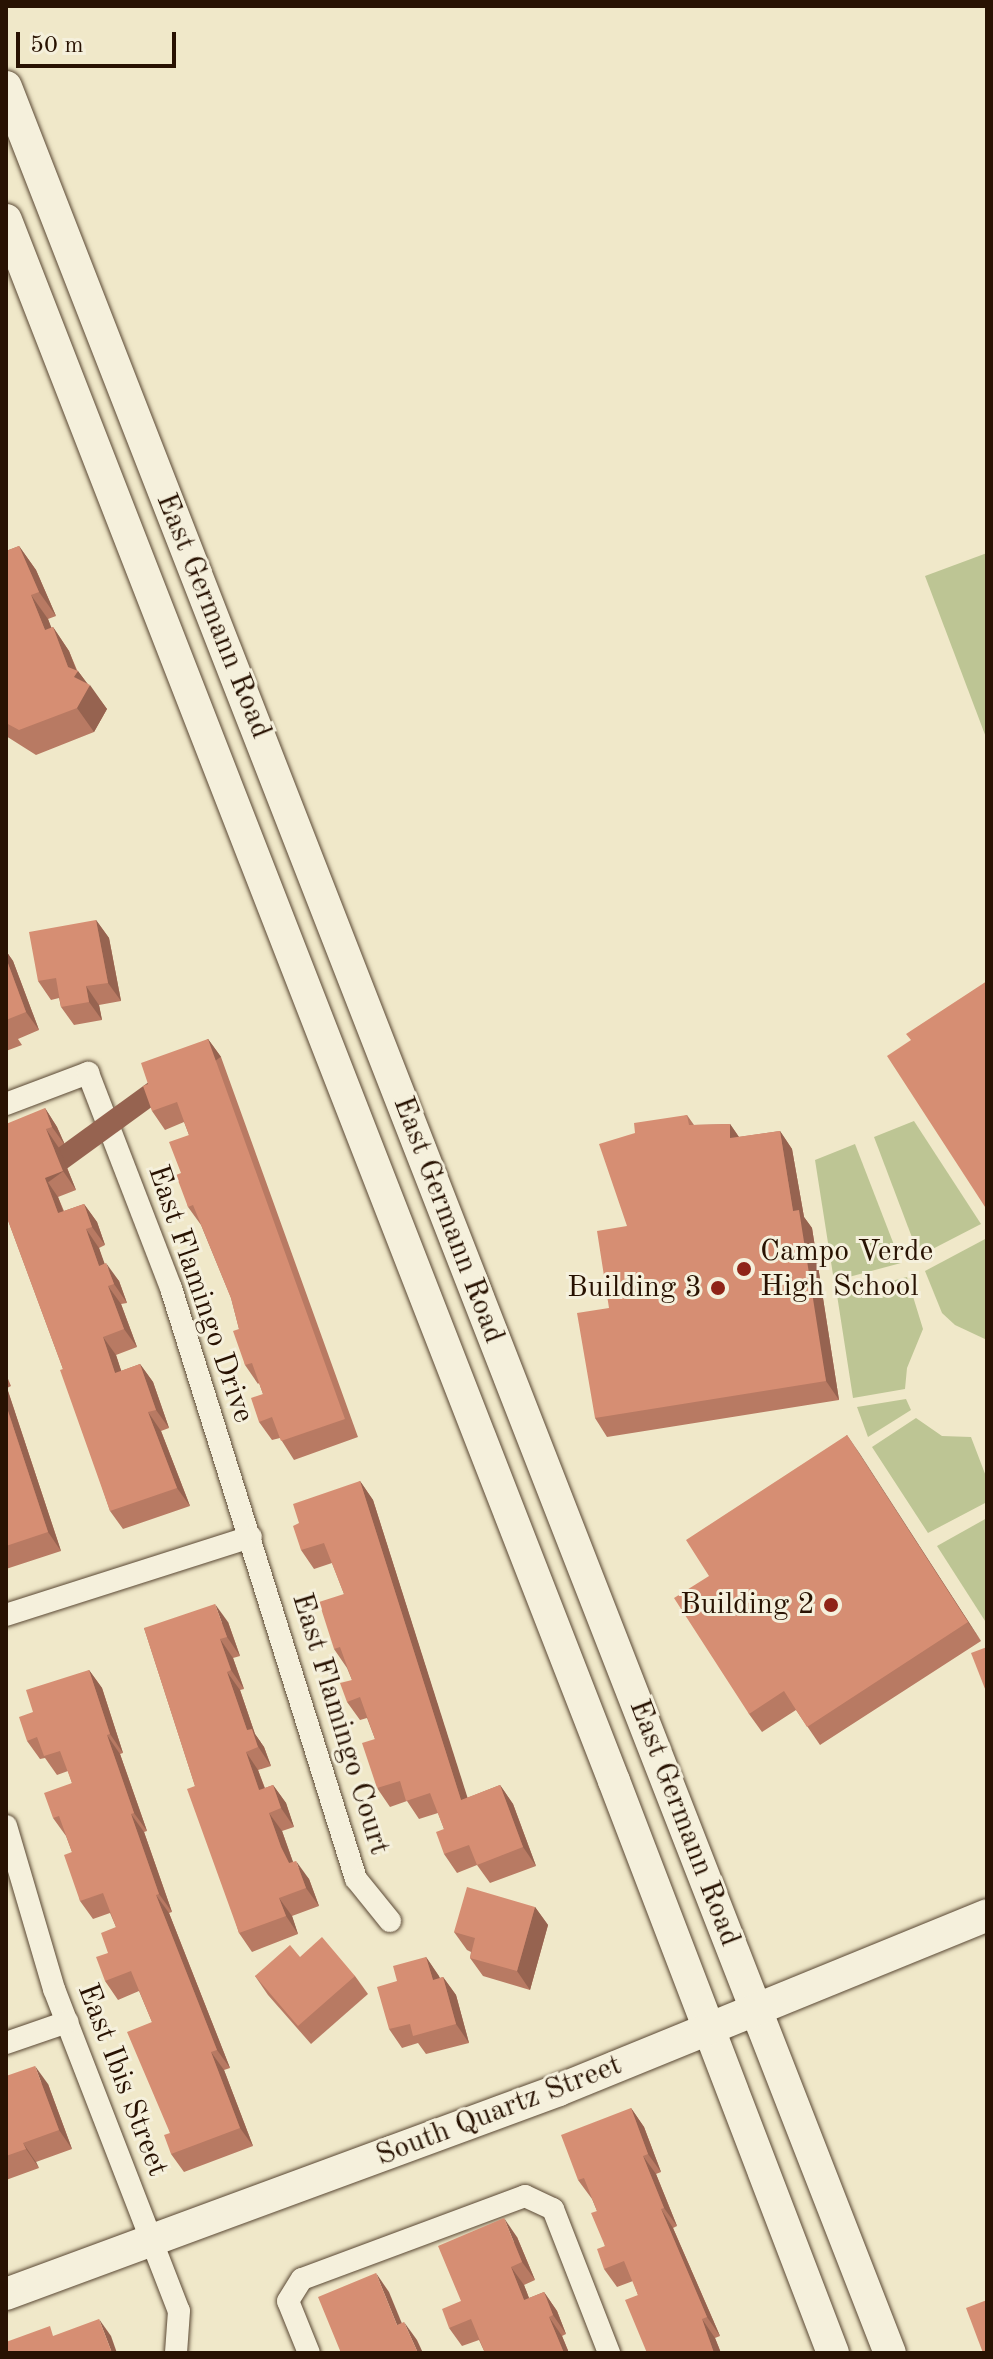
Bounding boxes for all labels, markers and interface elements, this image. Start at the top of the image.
scale bar [20,16,180,66]
text: 50 m [30,34,84,58]
street label: East Germann Road [147,488,279,744]
street label: East Germann Road [384,1092,512,1348]
street label: East Flamingo Drive [139,1160,261,1428]
place label: Campo Verde High School [760,1234,933,1304]
marker: Campo Verde High School [735,1260,753,1278]
place label: Building 3 [567,1270,702,1306]
marker: Building 3 [709,1279,727,1297]
place label: Building 2 [680,1587,815,1623]
street label: East Flamingo Court [283,1589,397,1859]
marker: Building 2 [822,1596,840,1614]
street label: East Germann Road [620,1695,748,1951]
street label: East Ibis Street [69,1978,175,2182]
street label: South Quartz Street [371,2048,627,2174]

